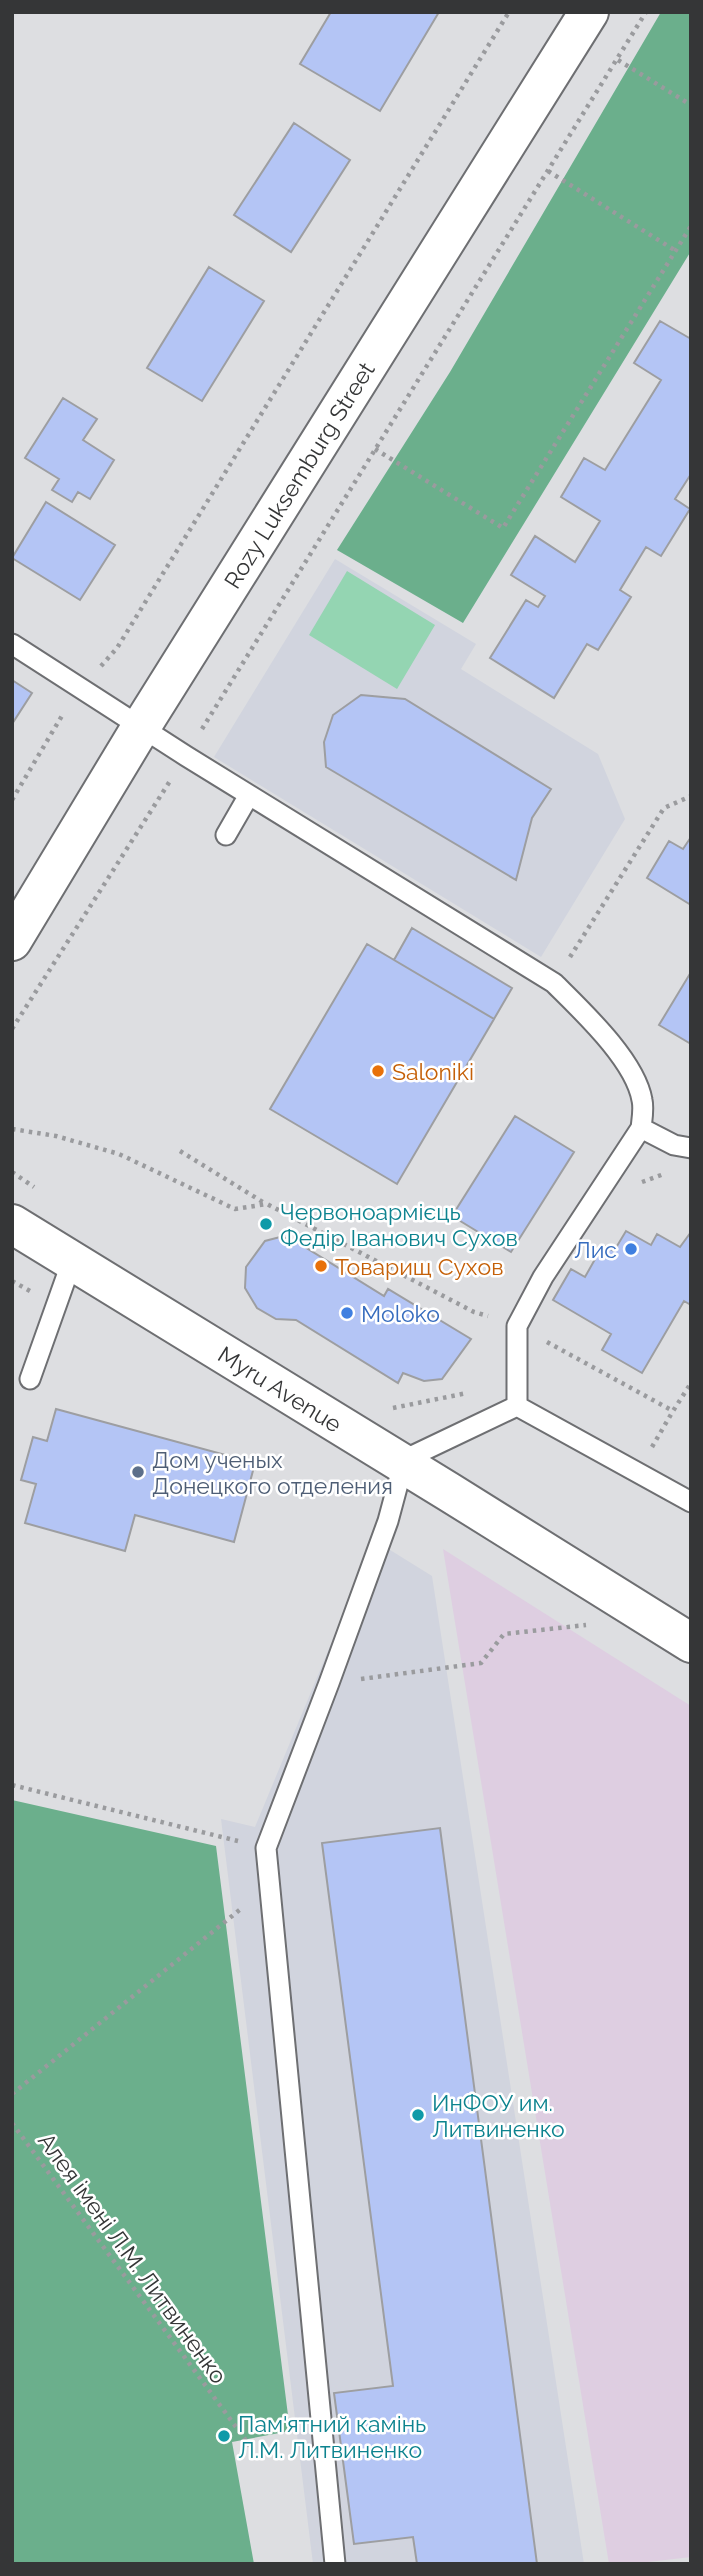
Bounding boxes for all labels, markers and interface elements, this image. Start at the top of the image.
street label: Rozy Luksemburg Street [218,357,380,593]
place label: Saloniki [392,1058,474,1085]
marker: Saloniki [370,1063,386,1079]
place label: Червоноармієць Федір Іванович Сухов [280,1198,518,1251]
marker: Червоноармієць Федір Іванович Сухов [258,1216,274,1232]
place label: Лис [574,1236,617,1263]
marker: Лис [623,1241,639,1257]
place label: Товарищ Сухов [335,1253,503,1280]
marker: Товарищ Сухов [313,1258,329,1274]
place label: Moloko [361,1300,440,1327]
marker: Moloko [339,1305,355,1321]
street label: Myru Avenue [213,1340,347,1438]
place label: Дом ученых Донецкого отделения [152,1446,393,1499]
marker: Дом ученых Донецкого отделения [130,1464,146,1480]
place label: ИнФОУ им. Литвиненко [432,2089,565,2142]
marker: ИнФОУ им. Литвиненко [410,2107,426,2123]
street label: Алея імені Л.М. Литвиненко [33,2128,233,2388]
place label: Пам'ятний камінь Л.М. Литвиненко [238,2410,426,2463]
marker: Пам'ятний камінь Л.М. Литвиненко [216,2428,232,2444]

